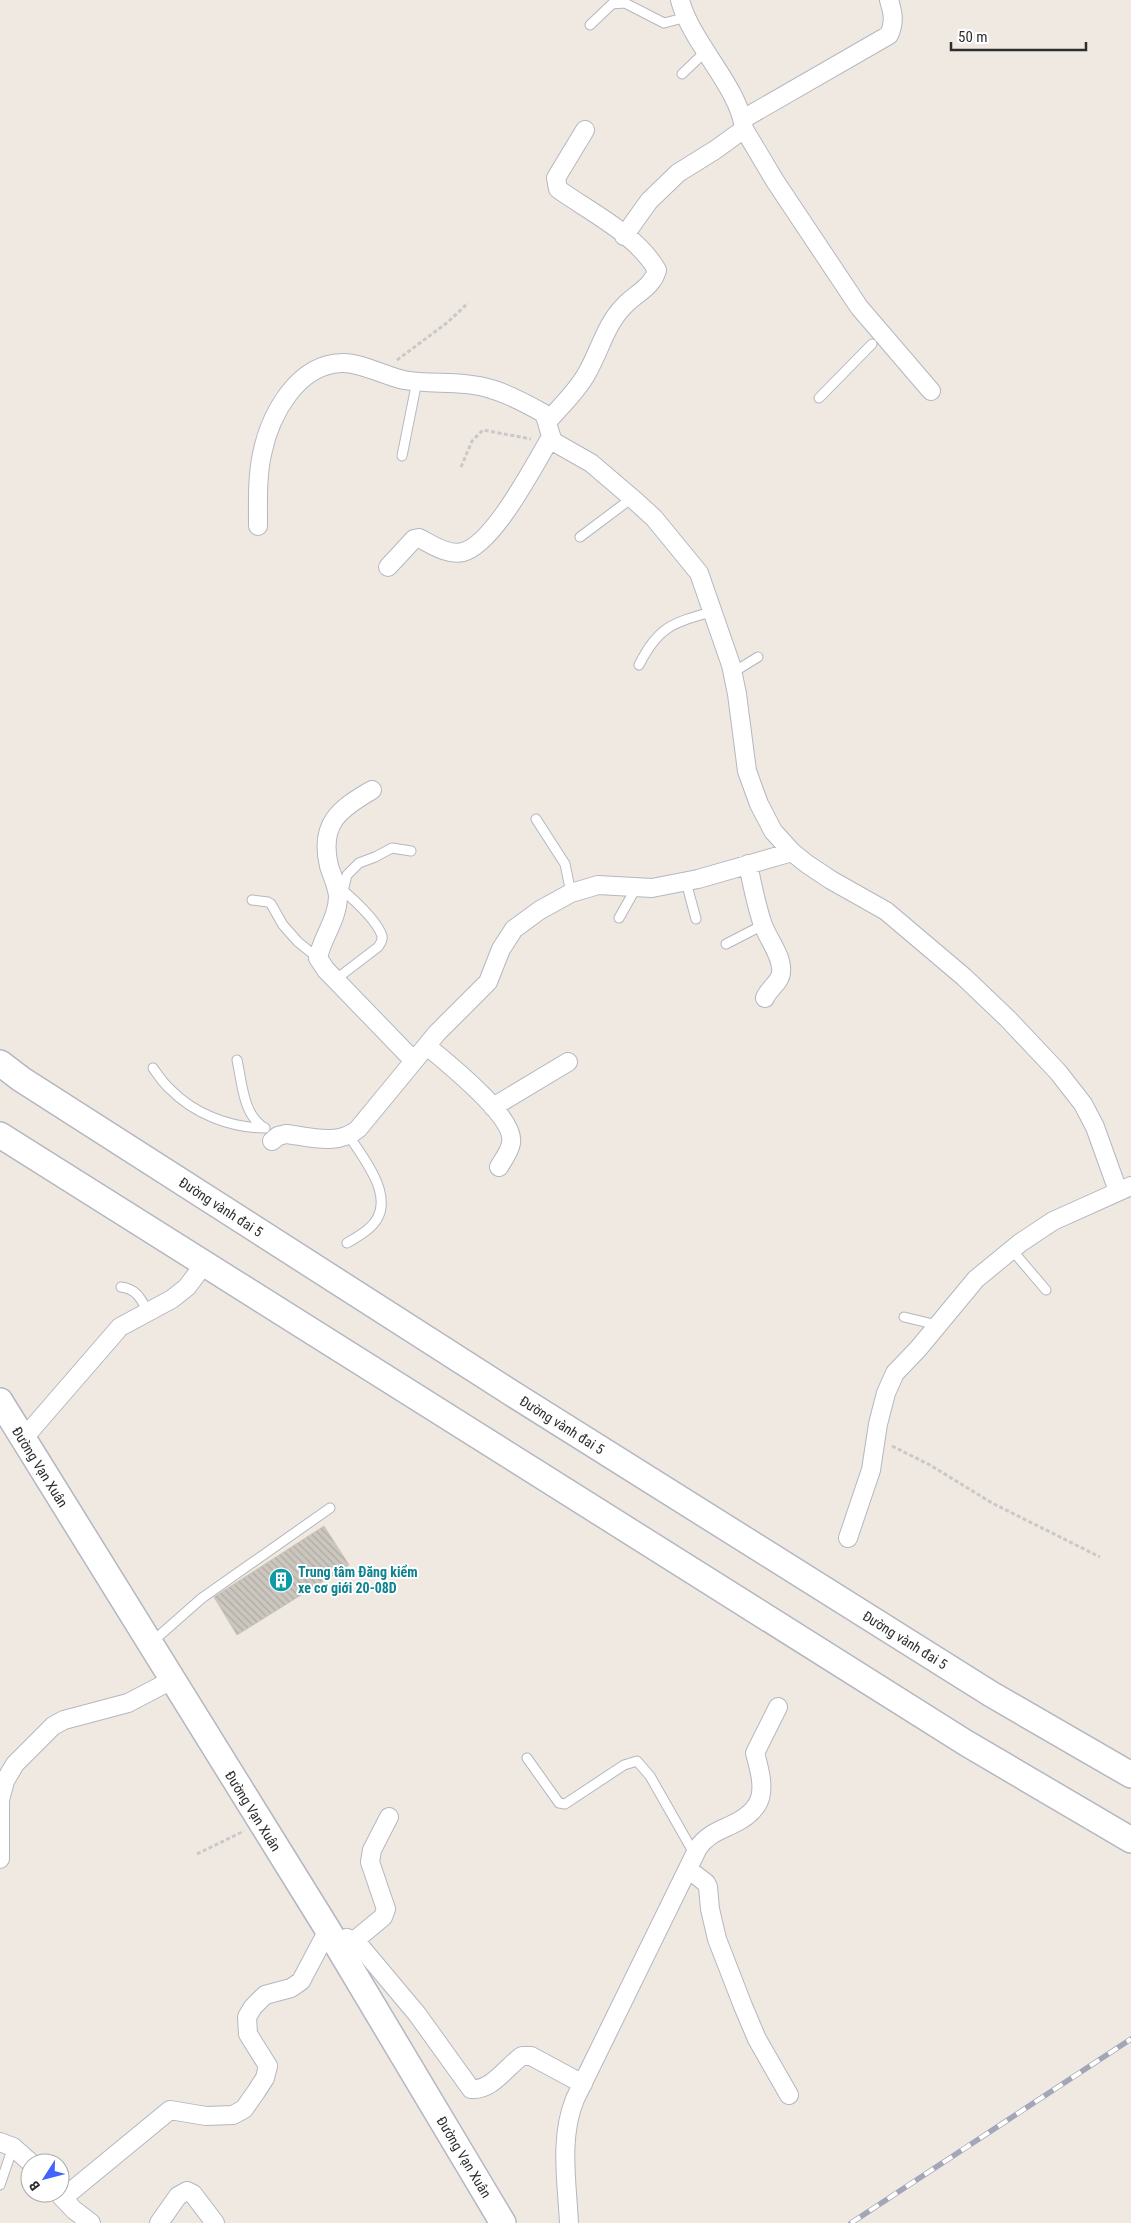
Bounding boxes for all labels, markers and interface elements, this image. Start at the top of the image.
scale bar [951,20,1086,52]
text: 50 m [958,28,988,46]
street label: Đường vành đai 5 [176,1174,266,1240]
street label: Đường vành đai 5 [517,1393,607,1457]
street label: Đường Vạn Xuân [9,1424,71,1510]
place label: Trung tâm Đăng kiểm xe cơ giới 20-08D [298,1564,418,1596]
building icon: Trung tâm Đăng kiểm xe cơ giới 20-08D [268,1567,294,1593]
street label: Đường vành đai 5 [860,1608,950,1672]
street label: Đường Vạn Xuân [222,1768,284,1854]
street label: Đường Vạn Xuân [433,2113,495,2201]
north arrow [20,2153,70,2203]
text: B [26,2178,43,2194]

